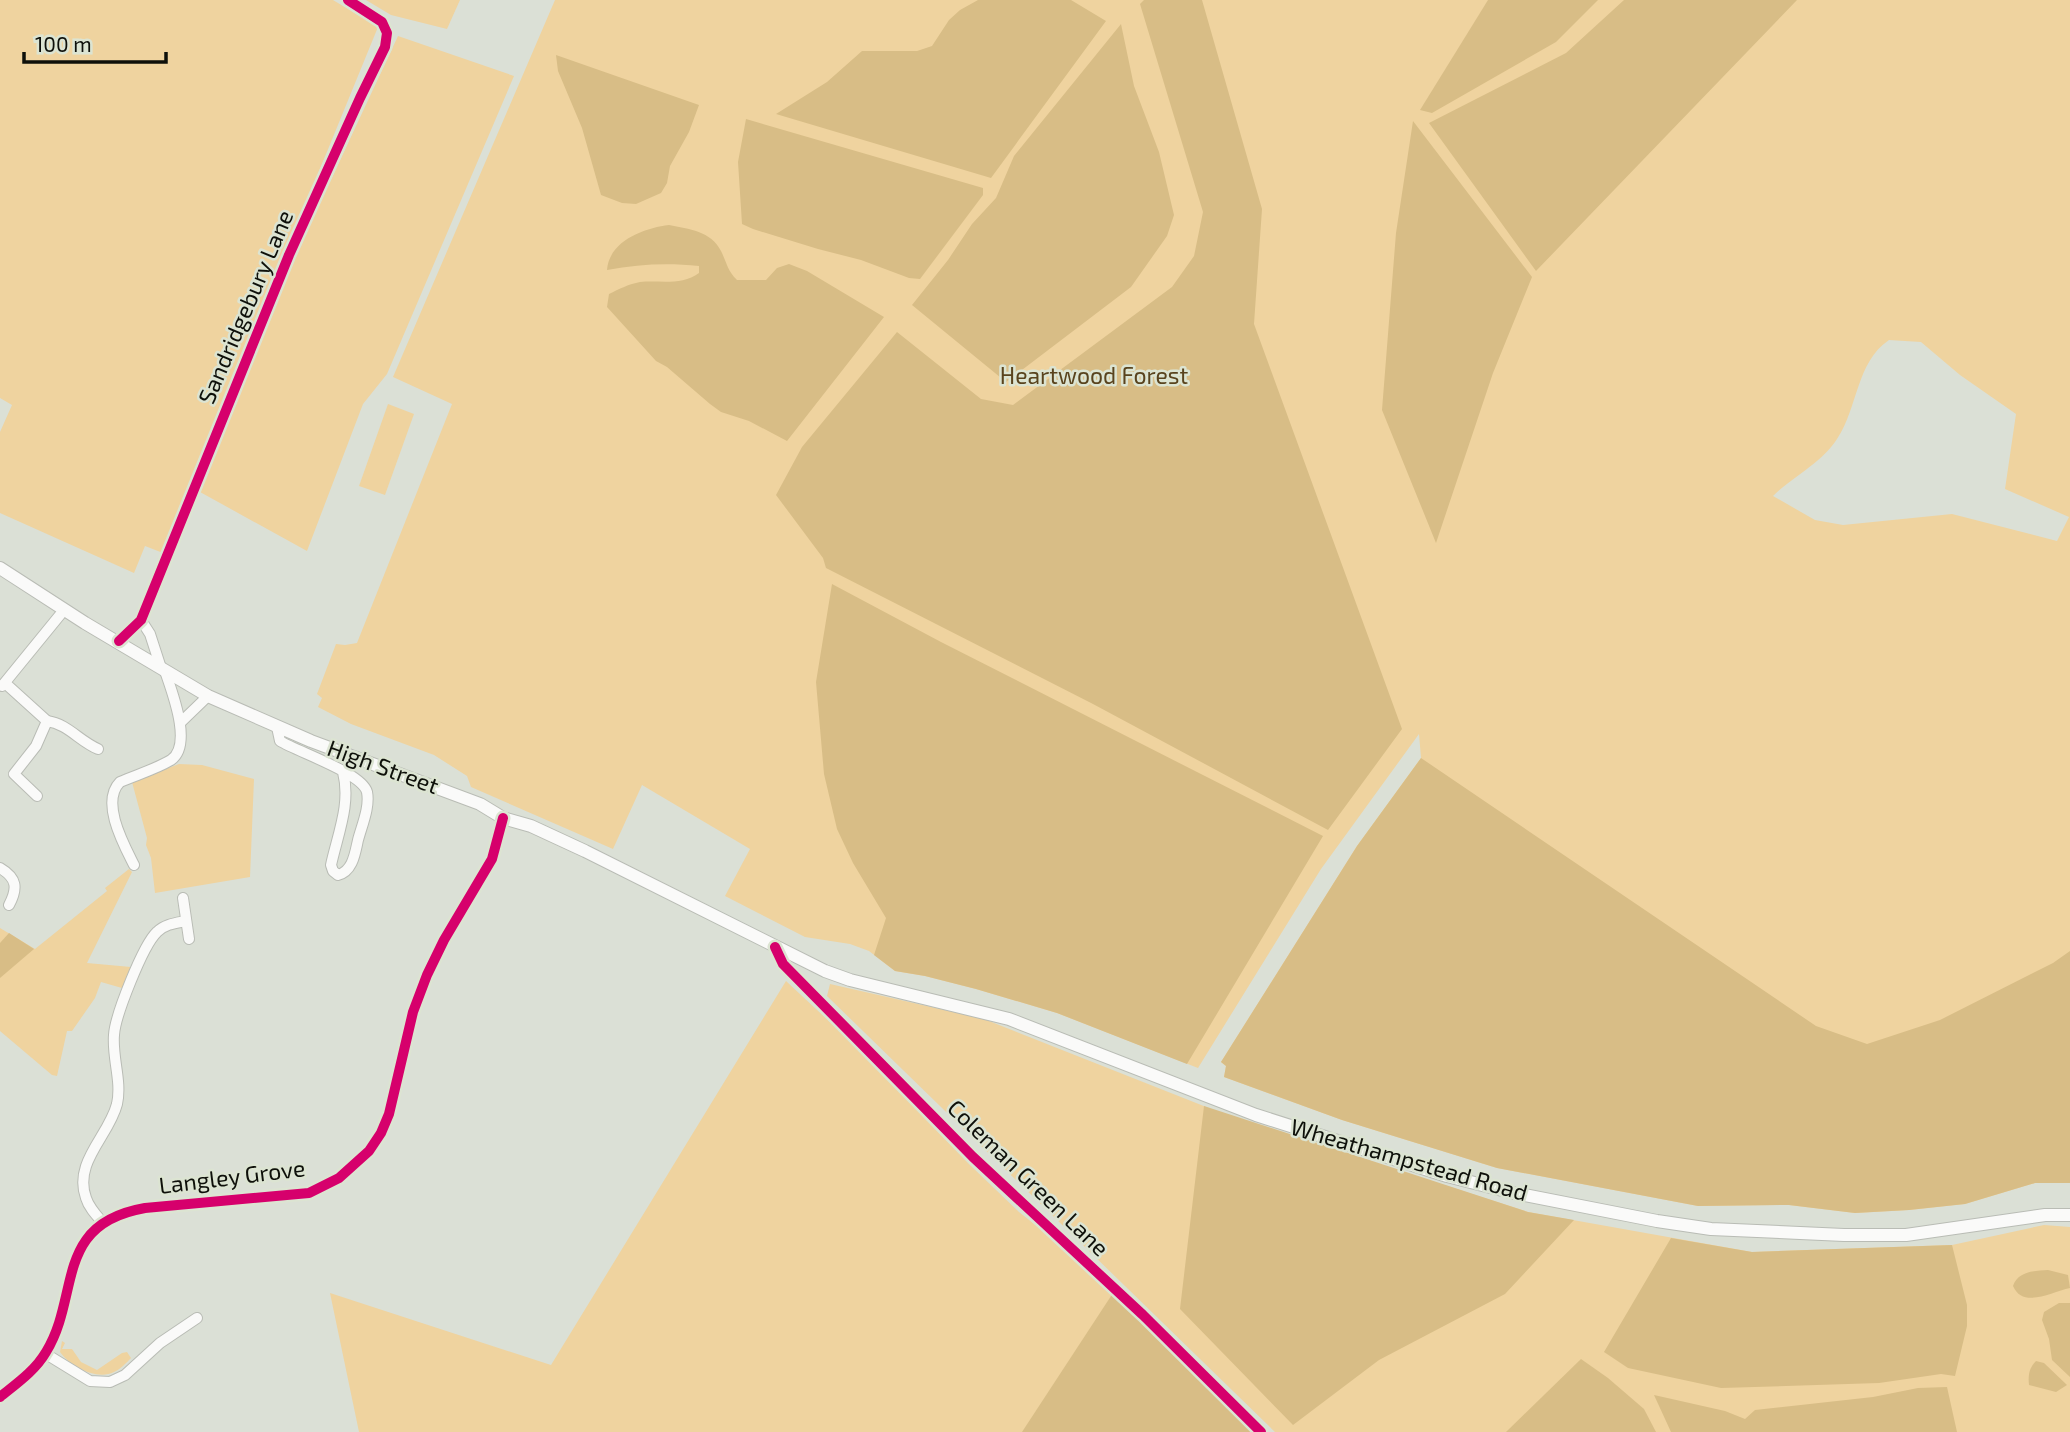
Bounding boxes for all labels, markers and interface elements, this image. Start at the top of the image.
scale bar [24,21,166,65]
text: 100 m [35,31,92,56]
street label: Sandridgebury Lane [192,206,299,408]
park label: Heartwood Forest [1000,361,1188,389]
street label: High Street [324,733,443,799]
street label: Coleman Green Lane [942,1093,1115,1261]
street label: Wheathampstead Road [1288,1112,1531,1206]
street label: Langley Grove [157,1153,307,1199]

